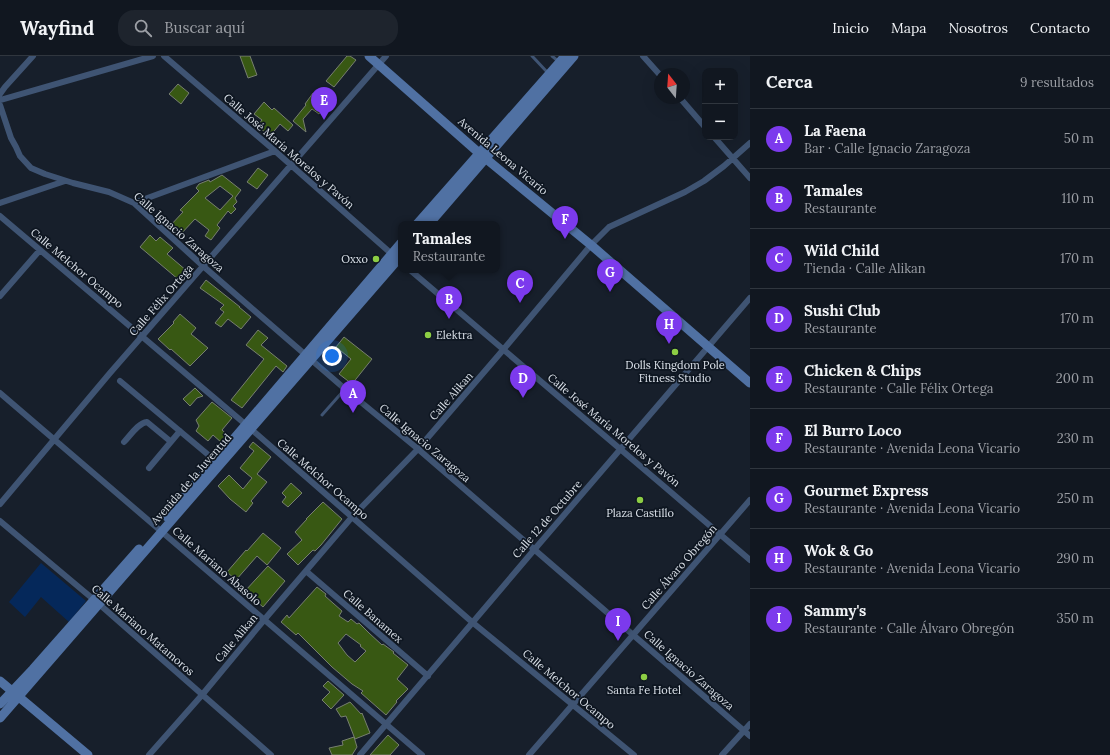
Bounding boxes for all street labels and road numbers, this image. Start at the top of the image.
street label: Calle José María Morelos y Pavón [221,90,358,212]
street label: Avenida Leona Vicario [454,114,551,198]
street label: Calle Ignacio Zaragoza [131,189,227,275]
street label: Calle Melchor Ocampo [28,225,126,311]
street label: Calle Félix Ortega [126,261,196,339]
street label: Calle Alikan [426,369,476,423]
street label: Calle José María Morelos y Pavón [545,370,683,490]
street label: Calle Ignacio Zaragoza [376,401,474,486]
street label: Avenida de la Juventud [147,430,235,528]
street label: Calle Melchor Ocampo [274,435,372,523]
street label: Calle 12 de Octubre [509,477,585,561]
street label: Calle Álvaro Obregón [638,521,720,612]
street label: Calle Mariano Abasolo [170,524,264,608]
street label: Calle Mariano Matamoros [89,582,197,678]
street label: Calle Banamex [340,586,406,646]
street label: Calle Alikan [212,610,261,665]
street label: Calle Ignacio Zaragoza [641,627,737,713]
street label: Calle Melchor Ocampo [520,646,618,732]

